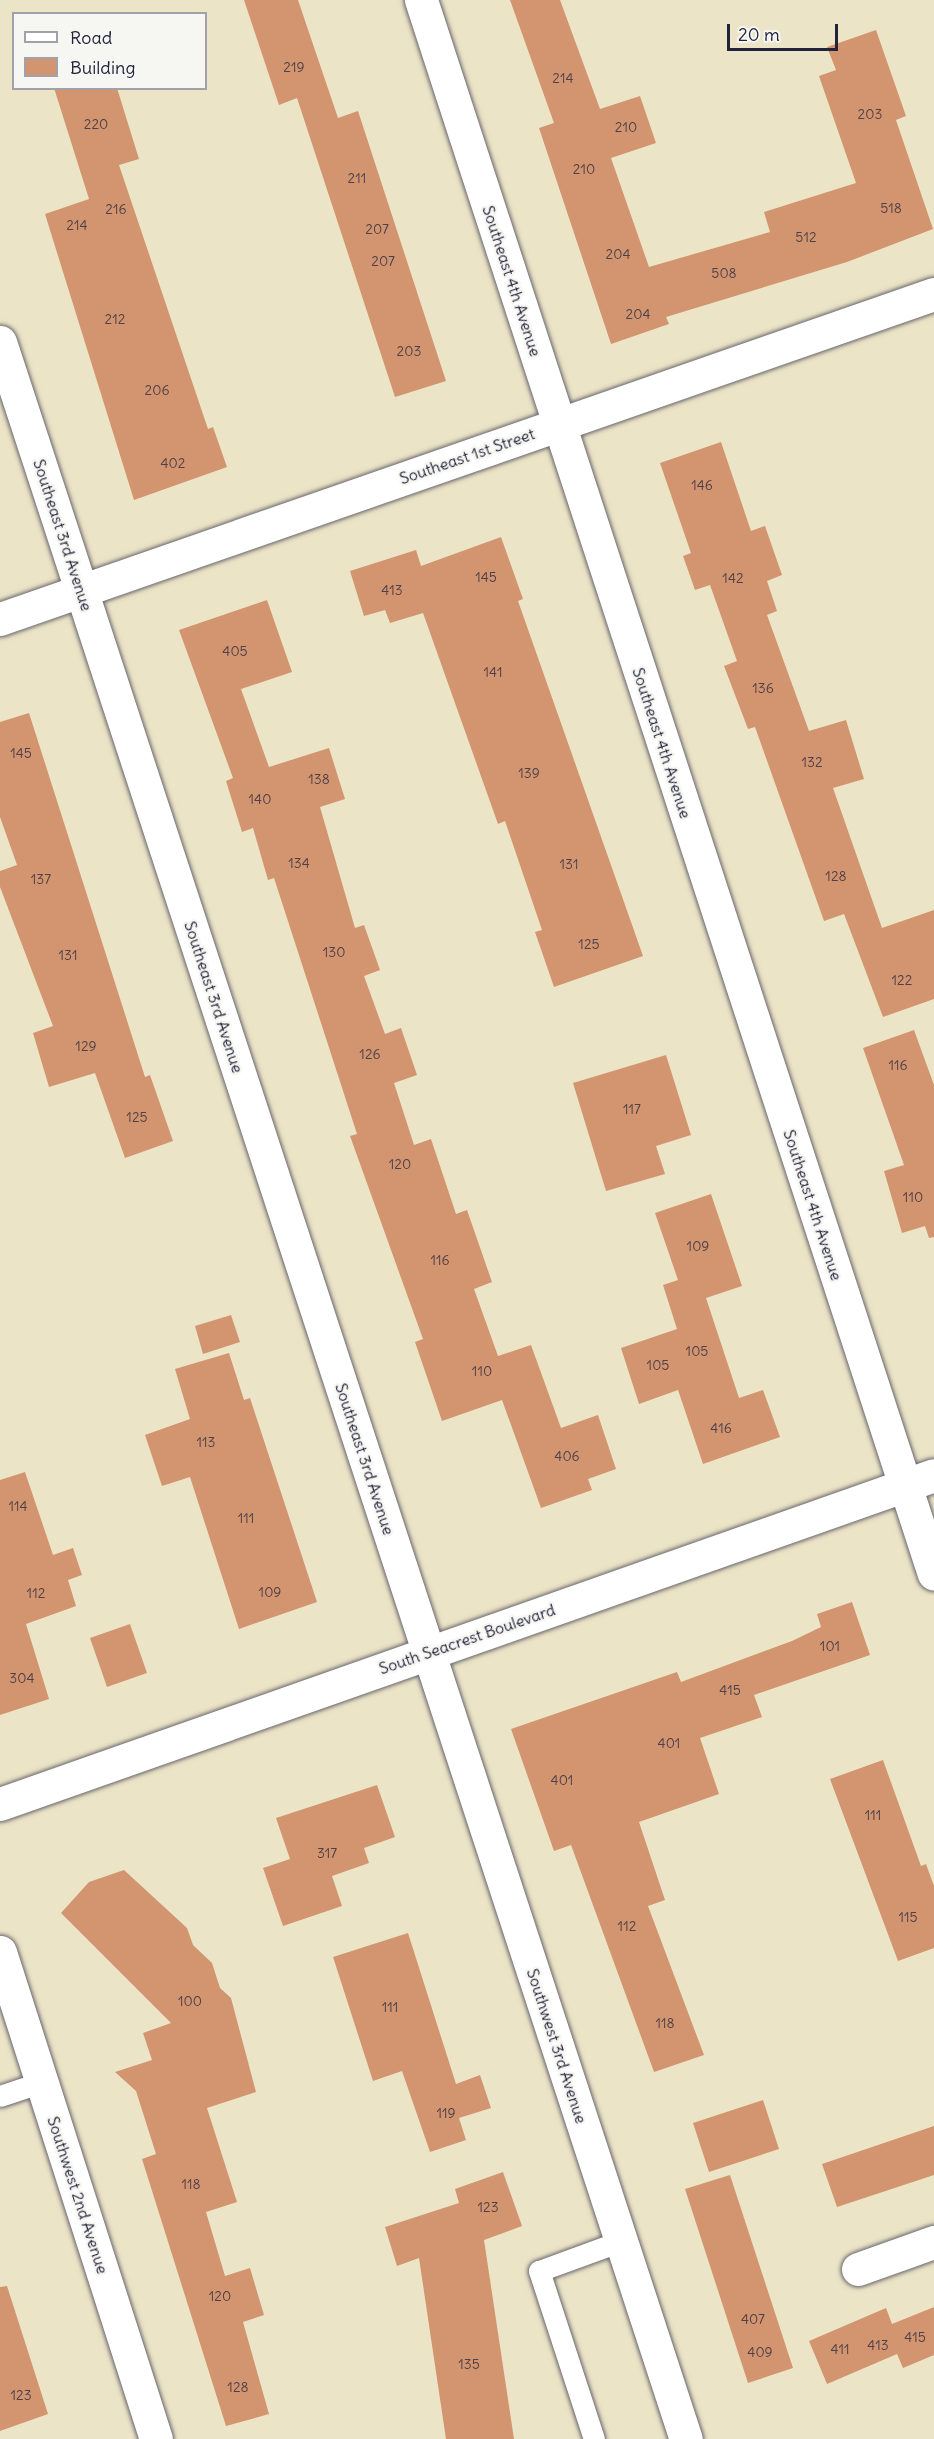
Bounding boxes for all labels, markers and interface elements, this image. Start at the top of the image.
legend [12,12,207,90]
scale bar [730,12,841,50]
text: 20 m [738,23,780,46]
text: Road [70,26,112,49]
text: Building [70,56,135,79]
house number: 219 [283,59,305,75]
house number: 214 [552,70,574,86]
house number: 203 [858,106,882,122]
house number: 220 [84,116,108,132]
house number: 210 [615,119,637,135]
house number: 210 [573,161,595,177]
house number: 211 [348,170,366,186]
house number: 518 [880,200,902,216]
house number: 216 [105,201,127,217]
street label: Southeast 4th Avenue [479,203,545,359]
house number: 214 [66,217,88,233]
house number: 207 [365,221,389,237]
house number: 512 [795,229,817,245]
house number: 204 [606,246,630,262]
house number: 207 [371,253,395,269]
house number: 508 [711,265,737,281]
house number: 204 [626,306,650,322]
house number: 212 [105,311,125,327]
house number: 203 [397,343,421,359]
house number: 206 [145,382,169,398]
street label: Southeast 1st Street [397,424,537,488]
house number: 402 [161,455,185,471]
street label: Southeast 3rd Avenue [29,457,97,613]
house number: 146 [691,477,713,493]
house number: 145 [475,569,497,585]
house number: 142 [722,570,744,586]
house number: 413 [381,582,403,598]
house number: 405 [222,643,248,659]
house number: 141 [483,664,503,680]
street label: Southeast 4th Avenue [629,665,695,821]
house number: 136 [752,680,774,696]
house number: 145 [10,745,32,761]
house number: 132 [801,754,823,770]
house number: 139 [518,765,540,781]
house number: 138 [308,771,330,787]
house number: 140 [249,791,271,807]
house number: 134 [288,855,310,871]
house number: 131 [560,856,578,872]
house number: 128 [825,868,847,884]
house number: 137 [31,871,51,887]
street label: Southeast 3rd Avenue [180,919,248,1075]
house number: 125 [578,936,600,952]
house number: 130 [323,944,345,960]
house number: 131 [59,947,77,963]
house number: 122 [892,972,912,988]
house number: 129 [75,1038,97,1054]
house number: 126 [359,1046,381,1062]
house number: 116 [888,1057,908,1073]
house number: 117 [623,1101,641,1117]
house number: 125 [126,1109,148,1125]
street label: Southeast 4th Avenue [780,1127,846,1283]
house number: 120 [389,1156,411,1172]
house number: 110 [903,1189,923,1205]
house number: 109 [687,1238,709,1254]
house number: 116 [430,1252,450,1268]
house number: 105 [686,1343,708,1359]
house number: 105 [647,1357,669,1373]
house number: 110 [472,1363,492,1379]
street label: Southeast 3rd Avenue [331,1381,399,1537]
house number: 416 [710,1420,732,1436]
house number: 113 [196,1434,216,1450]
house number: 406 [554,1448,580,1464]
house number: 114 [8,1498,28,1514]
house number: 111 [238,1510,254,1526]
house number: 109 [259,1584,281,1600]
house number: 112 [27,1585,45,1601]
street label: South Seacrest Boulevard [376,1600,558,1678]
house number: 101 [820,1638,840,1654]
house number: 304 [9,1670,35,1686]
house number: 415 [719,1682,741,1698]
house number: 401 [658,1735,680,1751]
house number: 401 [551,1772,573,1788]
house number: 111 [865,1807,881,1823]
house number: 317 [317,1845,337,1861]
house number: 115 [898,1909,918,1925]
house number: 112 [618,1918,636,1934]
street label: Southwest 3rd Avenue [523,1966,591,2126]
house number: 100 [178,1993,202,2009]
house number: 111 [382,1999,398,2015]
house number: 118 [655,2015,675,2031]
house number: 119 [436,2105,456,2121]
street label: Southwest 2nd Avenue [43,2114,113,2276]
house number: 118 [181,2176,201,2192]
house number: 123 [477,2199,499,2215]
house number: 120 [209,2288,231,2304]
house number: 407 [741,2311,765,2327]
house number: 415 [904,2329,926,2345]
house number: 413 [867,2337,889,2353]
house number: 411 [830,2341,850,2357]
house number: 409 [747,2344,773,2360]
house number: 135 [458,2356,480,2372]
house number: 128 [227,2379,249,2395]
house number: 123 [10,2387,32,2403]

